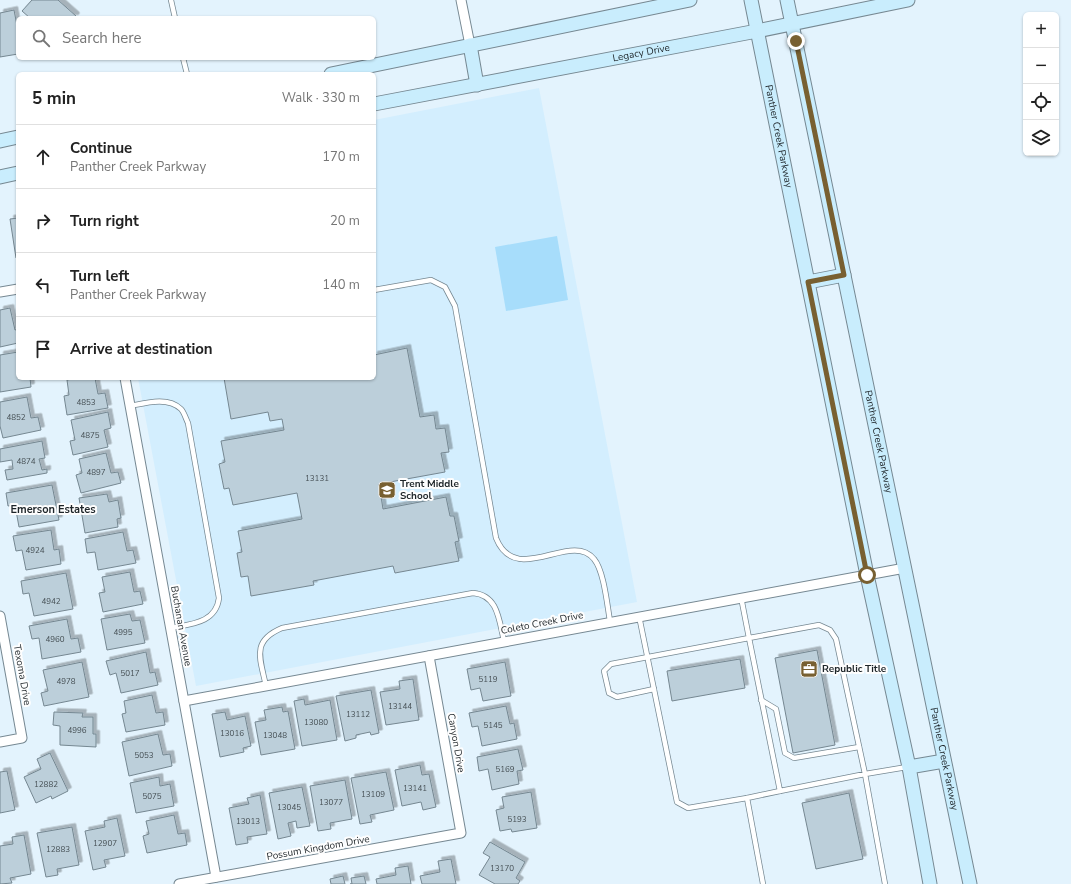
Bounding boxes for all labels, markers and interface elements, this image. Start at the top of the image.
map controls [1023,12,1059,156]
button: + [1023,12,1059,48]
search box [16,16,376,60]
icon: search [30,27,52,49]
text: Search here [62,28,142,48]
route end [787,32,805,50]
street label: Legacy Drive [611,41,671,65]
button: − [1023,48,1059,84]
street label: Panther Creek Parkway [761,83,796,190]
button: locate [1023,84,1059,120]
text: 5 min [32,87,76,110]
text: Walk · 330 m [282,89,360,107]
button: layers [1023,120,1059,156]
text: Continue [70,138,132,158]
icon: ahead [32,146,54,168]
text: 170 m [322,148,360,166]
text: Panther Creek Parkway [70,158,206,176]
icon: right [32,210,54,232]
text: Turn right [70,211,139,231]
text: 20 m [330,212,360,230]
text: Turn left [70,266,129,286]
icon: left [32,274,54,296]
text: 140 m [322,276,360,294]
text: Panther Creek Parkway [70,286,206,304]
icon: arrive [32,338,54,360]
text: Arrive at destination [70,339,213,359]
street label: Panther Creek Parkway [861,389,896,495]
house number: 4853 [76,397,96,408]
house number: 4852 [6,412,26,423]
house number: 4875 [80,430,100,441]
house number: 4874 [16,456,36,467]
house number: 4897 [86,467,106,478]
house number: 13131 [305,473,329,484]
place label: Trent Middle School [400,477,459,503]
school or university icon: Trent Middle School [377,480,397,500]
district label: Emerson Estates [10,502,96,517]
house number: 4924 [25,545,45,556]
route start [858,566,876,584]
street label: Buchanan Avenue [167,585,195,667]
house number: 4942 [41,596,61,607]
street label: Coleto Creek Drive [499,608,585,638]
house number: 4995 [113,627,133,638]
house number: 4960 [45,634,65,645]
street label: Texoma Drive [10,644,34,706]
office icon: Republic Title [799,659,819,679]
place label: Republic Title [822,662,887,676]
house number: 5017 [120,668,140,679]
house number: 5119 [478,674,498,685]
house number: 4978 [56,676,76,687]
house number: 13144 [388,701,412,712]
street label: Panther Creek Parkway [927,706,962,812]
house number: 13112 [346,709,370,720]
street label: Canyon Drive [444,712,468,774]
house number: 13080 [304,717,328,728]
house number: 5145 [483,720,503,731]
house number: 4996 [67,725,87,736]
house number: 13016 [220,728,244,739]
house number: 13048 [263,730,287,741]
house number: 5053 [134,750,154,761]
house number: 5169 [495,764,515,775]
house number: 12882 [34,779,58,790]
house number: 13141 [403,783,427,794]
house number: 13109 [361,789,385,800]
house number: 5075 [142,791,162,802]
house number: 13077 [319,797,343,808]
house number: 13045 [277,802,301,813]
house number: 5193 [507,814,527,825]
house number: 13013 [236,816,260,827]
street label: Possum Kingdom Drive [265,832,371,864]
house number: 12907 [93,838,117,849]
house number: 12883 [46,844,70,855]
house number: 13170 [490,863,514,874]

